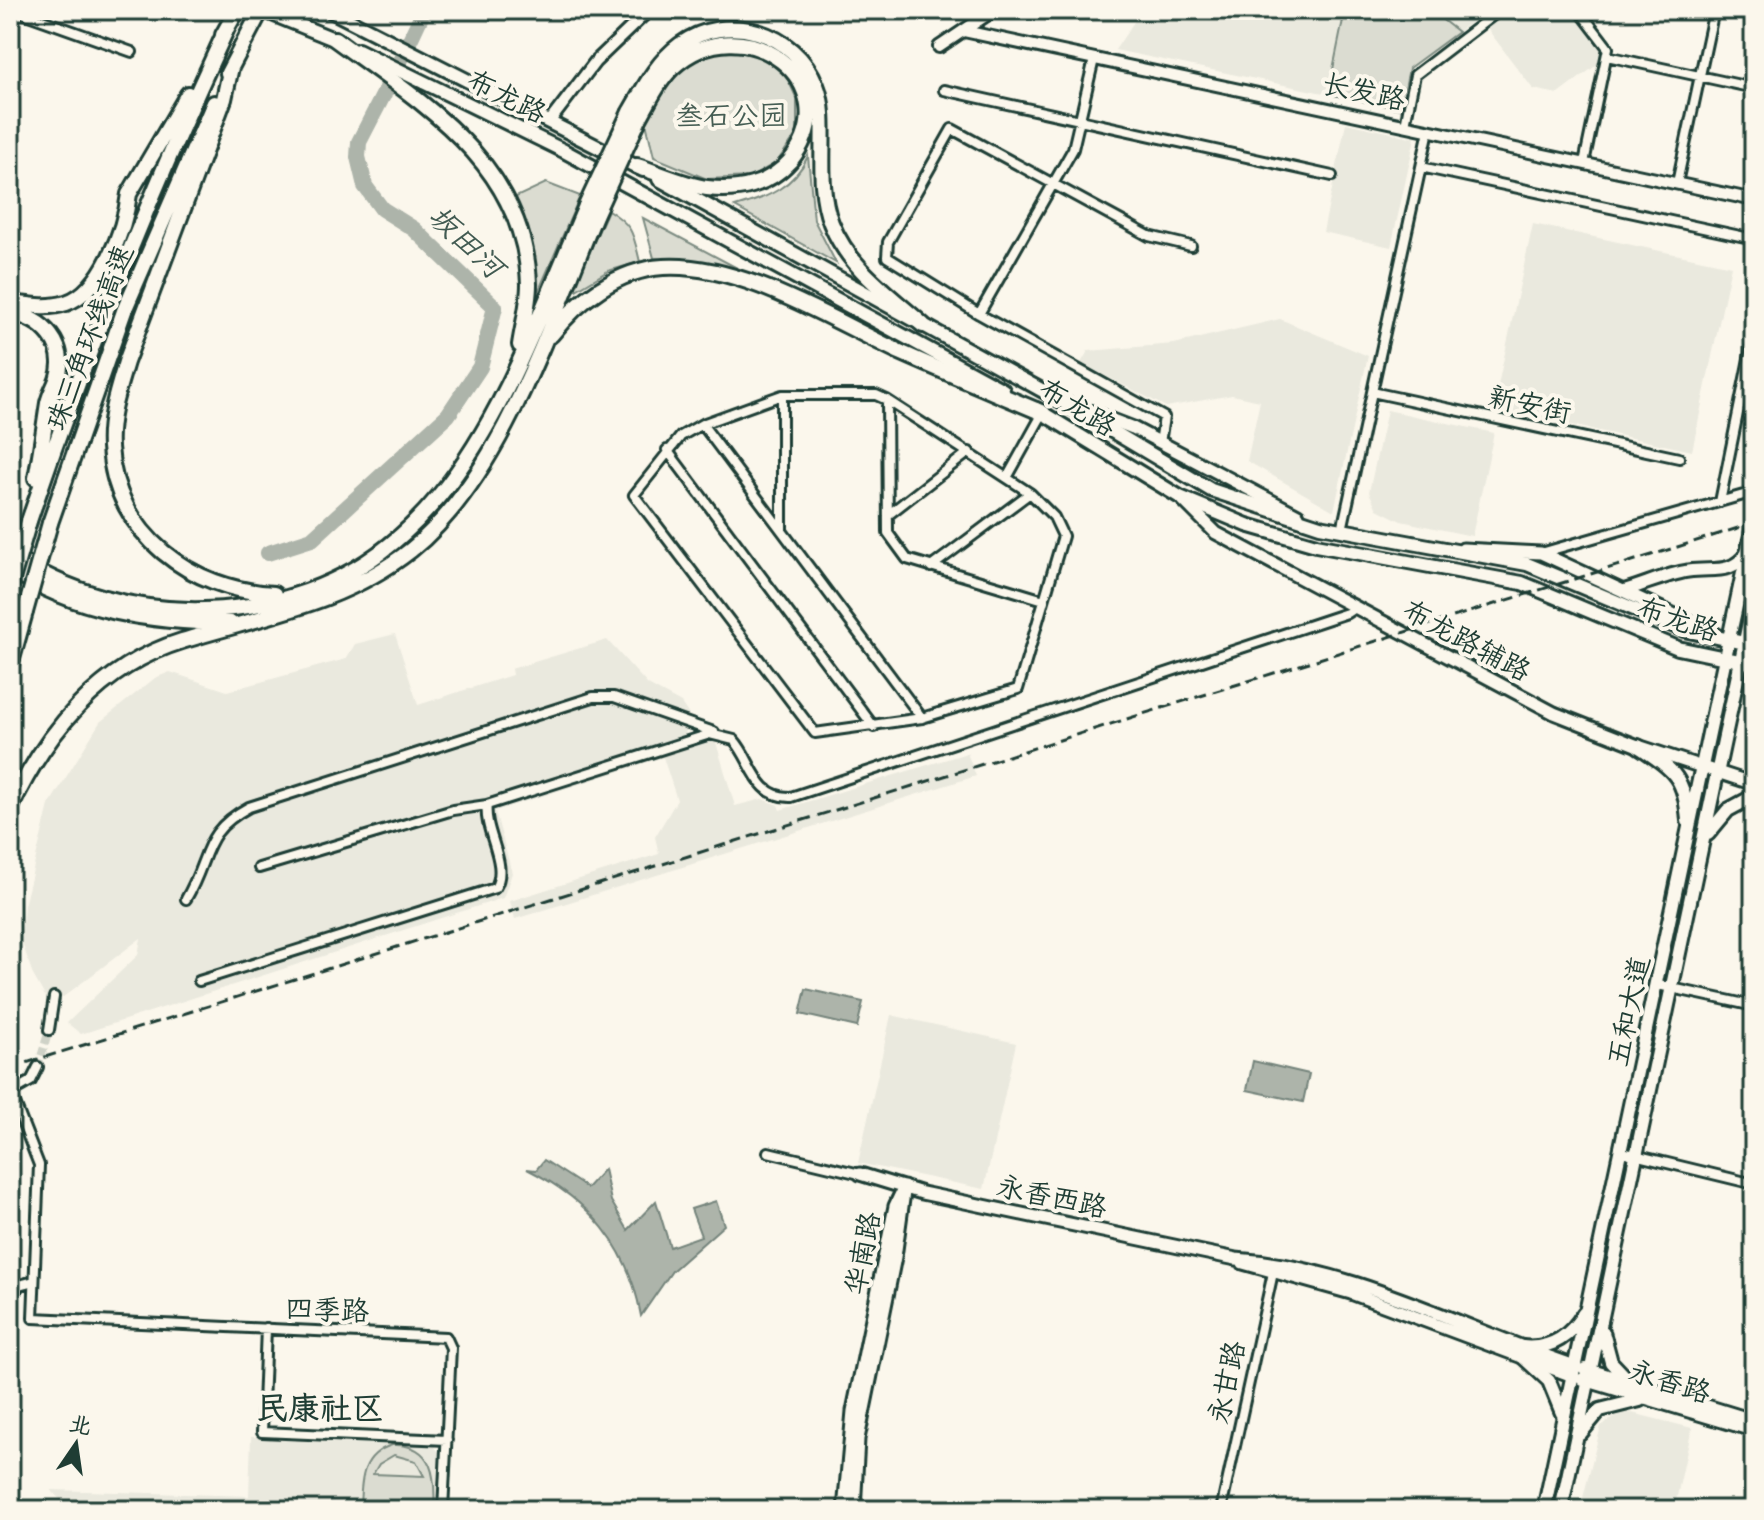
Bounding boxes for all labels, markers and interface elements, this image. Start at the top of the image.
street label: 布龙路 [458,64,551,137]
street label: 长发路 [1318,68,1408,124]
park label: 叁石公园 [675,100,787,140]
water label: 坂田河 [415,199,514,295]
street label: 珠三角环线高速 [40,240,147,437]
street label: 布龙路 [1029,373,1122,450]
street label: 新安街 [1484,381,1574,437]
street label: 布龙路 [1630,592,1723,656]
street label: 布龙路辅路 [1393,594,1536,695]
street label: 五和大道 [1602,953,1664,1071]
street label: 永香西路 [992,1170,1110,1232]
street label: 华南路 [839,1209,895,1299]
street label: 四季路 [284,1293,370,1335]
street label: 永甘路 [1203,1338,1259,1428]
street label: 永香路 [1623,1354,1715,1417]
district label: 民康社区 [256,1390,384,1436]
north arrow [36,1404,116,1484]
text: 北 [65,1410,94,1446]

